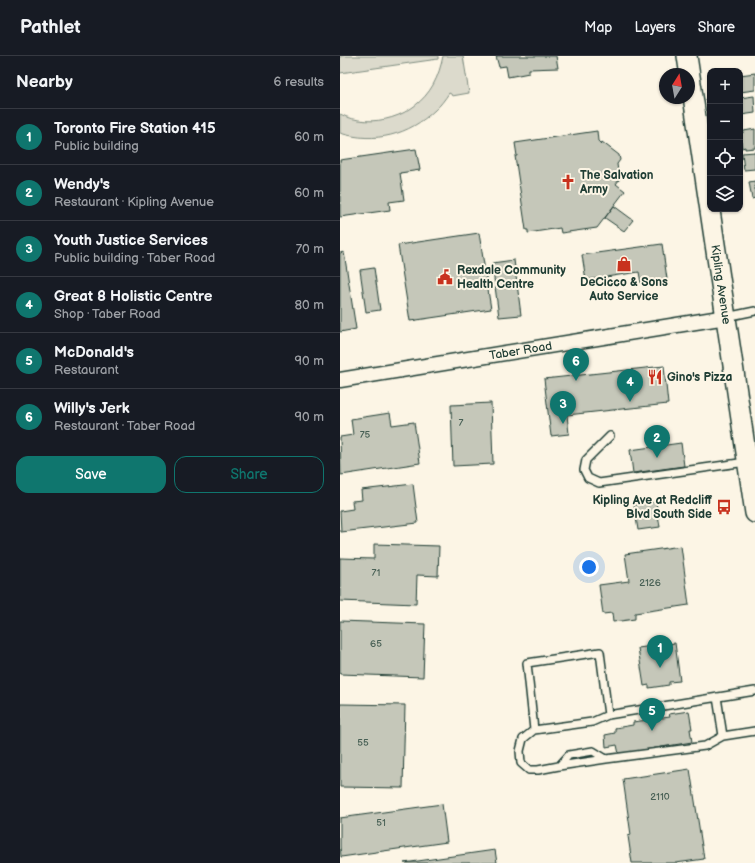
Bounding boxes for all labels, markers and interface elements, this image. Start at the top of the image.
text: Pathlet [20,16,81,39]
text: Map [584,19,612,36]
text: Layers [634,19,676,36]
text: Share [698,19,735,36]
north arrow [659,68,695,104]
map controls [707,68,743,212]
button: + [707,68,743,104]
text: Nearby [16,72,73,92]
text: 6 results [274,74,324,90]
button: − [707,104,743,140]
text: Toronto Fire Station 415 [54,119,216,138]
text: 1 [26,129,32,145]
text: 60 m [294,129,324,145]
text: Public building [54,138,139,154]
button: locate [707,140,743,176]
place label: The Salvation Army [579,168,654,197]
church icon: The Salvation Army [559,173,577,191]
text: Wendy's [54,175,110,194]
button: layers [707,176,743,212]
text: 2 [25,185,33,201]
text: 60 m [294,185,324,201]
text: Restaurant · Kipling Avenue [54,194,214,210]
text: Youth Justice Services [54,231,208,250]
text: 3 [25,241,33,257]
text: 70 m [296,241,324,257]
street label: Kipling Avenue [708,244,734,325]
text: Public building · Taber Road [54,250,215,266]
shop icon: DeCicco & Sons Auto Service [615,255,633,273]
place label: Rexdale Community Health Centre [457,263,566,292]
public building icon: Rexdale Community Health Centre [436,268,454,286]
place label: DeCicco & Sons Auto Service [580,275,668,304]
text: Great 8 Holistic Centre [54,287,212,306]
text: 4 [25,297,33,313]
text: 80 m [295,297,324,313]
text: Shop · Taber Road [54,306,161,322]
street label: Taber Road [488,338,553,363]
text: McDonald's [54,343,134,362]
pin: 6 [563,348,589,381]
text: 5 [25,353,33,369]
text: 90 m [295,353,324,369]
text: Restaurant [54,362,119,378]
restaurant icon: Gino's Pizza [646,368,664,386]
pin: 4 [617,369,643,402]
place label: Gino's Pizza [667,370,732,385]
pin: 3 [550,391,576,424]
text: Willy's Jerk [54,399,130,418]
text: 6 [25,409,33,425]
text: 90 m [295,409,324,425]
house number: 7 [459,417,464,429]
text: Restaurant · Taber Road [54,418,195,434]
pin: 2 [644,425,670,458]
house number: 75 [360,429,371,441]
button: Save [16,456,166,493]
button: Share [174,456,324,493]
place label: Kipling Ave at Redcliff Blvd South Side [592,493,712,522]
bus stop icon: Kipling Ave at Redcliff Blvd South Side [715,498,733,516]
your location [579,557,599,577]
house number: 71 [372,567,381,579]
house number: 2126 [639,577,661,589]
pin: 1 [647,635,673,668]
house number: 65 [370,638,382,650]
pin: 5 [639,698,665,731]
house number: 55 [357,737,369,749]
house number: 2110 [650,791,670,803]
house number: 51 [376,817,386,829]

